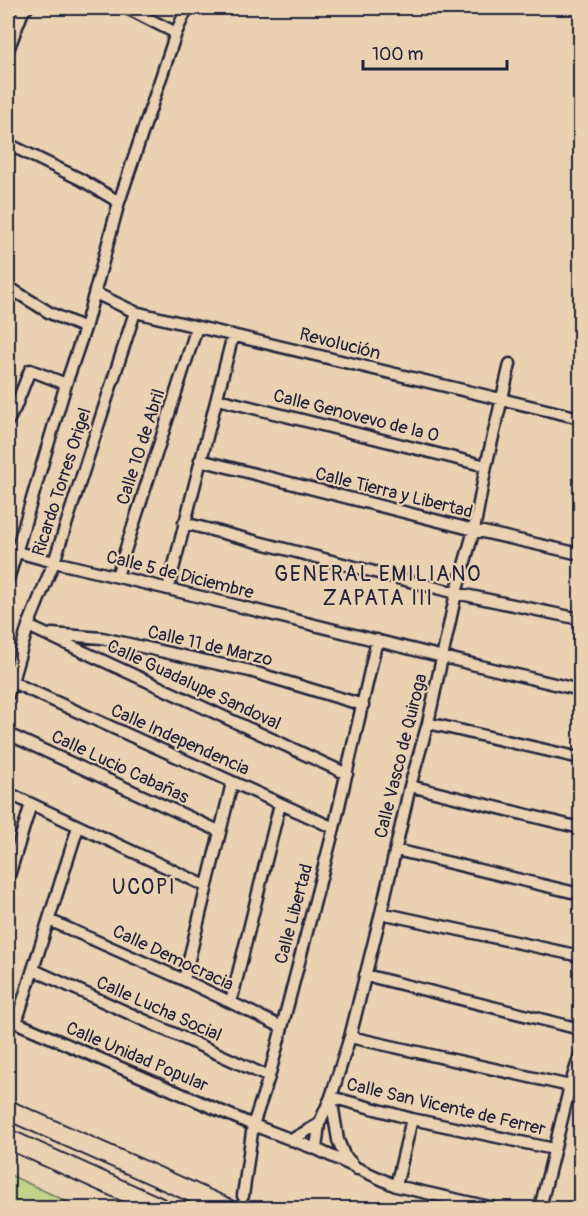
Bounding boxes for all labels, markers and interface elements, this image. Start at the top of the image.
scale bar [363,33,507,71]
text: 100 m [372,43,424,66]
street label: Revolución [297,323,383,365]
street label: Calle Genovevo de la O [271,384,441,448]
street label: Calle 10 de Abril [111,386,171,508]
street label: Ricardo Torres Origel [27,405,97,559]
street label: Calle Tierra y Libertad [313,462,475,524]
street label: Calle 5 de Diciembre [104,546,256,605]
district label: GENERAL EMILIANO ZAPATA III [274,561,482,612]
street label: Calle 11 de Marzo [145,620,275,672]
street label: Calle Guadalupe Sandoval [103,635,285,735]
street label: Calle Vasco de Quiroga [369,671,433,841]
street label: Calle Independencia [107,699,253,781]
street label: Calle Lucio Cabañas [47,725,193,809]
street label: Calle Libertad [270,861,318,967]
district label: UCOPI [112,874,176,901]
street label: Calle Democracia [109,920,237,996]
street label: Calle Lucha Social [93,971,225,1047]
street label: Calle Unidad Popular [62,1017,212,1098]
street label: Calle San Vicente de Ferrer [344,1073,548,1141]

